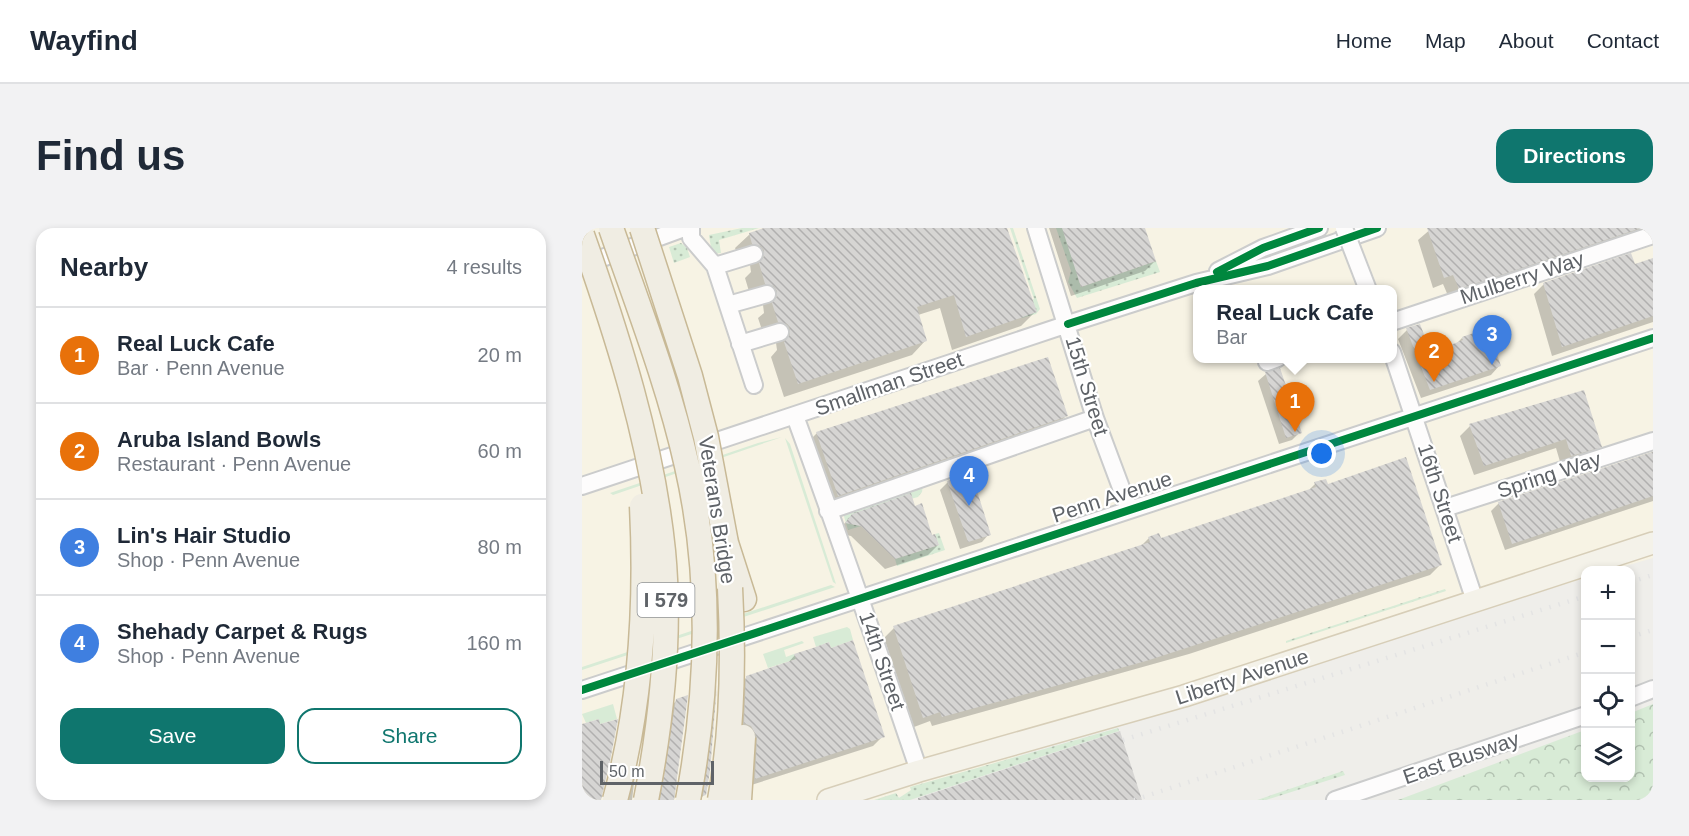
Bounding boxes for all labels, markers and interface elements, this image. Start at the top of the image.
text: Wayfind [30,25,138,56]
text: Home [1336,29,1392,52]
text: Map [1425,29,1466,52]
text: About [1499,29,1554,52]
text: Contact [1587,29,1659,52]
button: Directions [1496,129,1653,183]
text: Find us [36,132,185,179]
street label: Mulberry Way [1457,247,1587,308]
text: Nearby [60,252,148,282]
text: 4 results [446,256,522,278]
popup [1193,285,1397,363]
text: Real Luck Cafe [1216,300,1374,325]
pin: 3 [1472,316,1512,365]
text: Bar [1216,326,1247,348]
text: Real Luck Cafe [117,331,275,356]
pin: 2 [1414,332,1454,382]
street label: 15th Street [1061,333,1114,438]
text: 1 [74,344,85,366]
text: 20 m [478,344,522,366]
street label: Smallman Street [812,347,966,420]
text: Bar · Penn Avenue [117,357,285,379]
pin: 1 [1276,382,1314,432]
text: Aruba Island Bowls [117,427,321,452]
street label: Veterans Bridge [694,434,741,586]
your location [1307,439,1336,468]
text: 2 [74,440,85,462]
text: 60 m [478,440,522,462]
street label: 16th Street [1414,440,1467,545]
street label: Spring Way [1494,447,1604,502]
text: Restaurant · Penn Avenue [117,453,351,475]
pin: 4 [950,456,988,506]
street label: Penn Avenue [1049,466,1175,527]
text: Lin's Hair Studio [117,523,291,548]
text: 3 [74,536,85,558]
text: 80 m [478,536,522,558]
text: Shop · Penn Avenue [117,549,300,571]
map controls [1581,566,1635,782]
button: + [1581,566,1635,620]
road number: I 579 [638,583,694,617]
street label: 14th Street [855,609,910,713]
text: Shehady Carpet & Rugs [117,619,368,644]
button: − [1581,620,1635,674]
text: 4 [74,632,85,654]
text: 160 m [466,632,522,654]
street label: Liberty Avenue [1172,644,1311,709]
text: Shop · Penn Avenue [117,645,300,667]
button: locate [1581,674,1635,728]
button: Save [60,708,285,764]
button: Share [297,708,522,764]
street label: East Busway [1400,727,1522,788]
button: layers [1581,728,1635,782]
scale bar [600,758,714,786]
text: 50 m [609,763,645,780]

